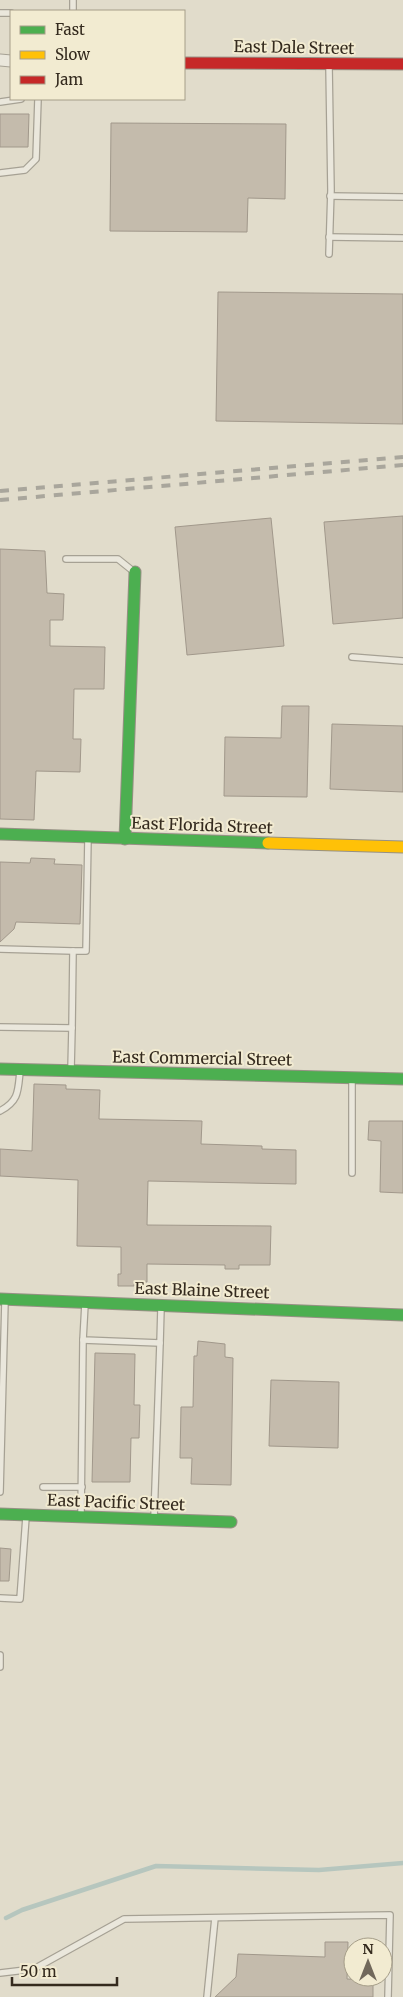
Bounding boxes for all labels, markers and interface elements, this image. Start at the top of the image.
legend [10,10,185,100]
text: Fast [55,20,85,39]
street label: East Dale Street [233,36,355,58]
text: Slow [55,45,90,64]
text: Jam [54,70,83,89]
street label: East Florida Street [131,813,274,837]
street label: East Commercial Street [112,1046,293,1070]
street label: East Blaine Street [134,1278,271,1302]
street label: East Pacific Street [47,1490,186,1514]
north arrow [343,1937,393,1987]
text: N [362,1940,374,1958]
scale bar [12,1954,118,1986]
text: 50 m [20,1962,57,1981]

